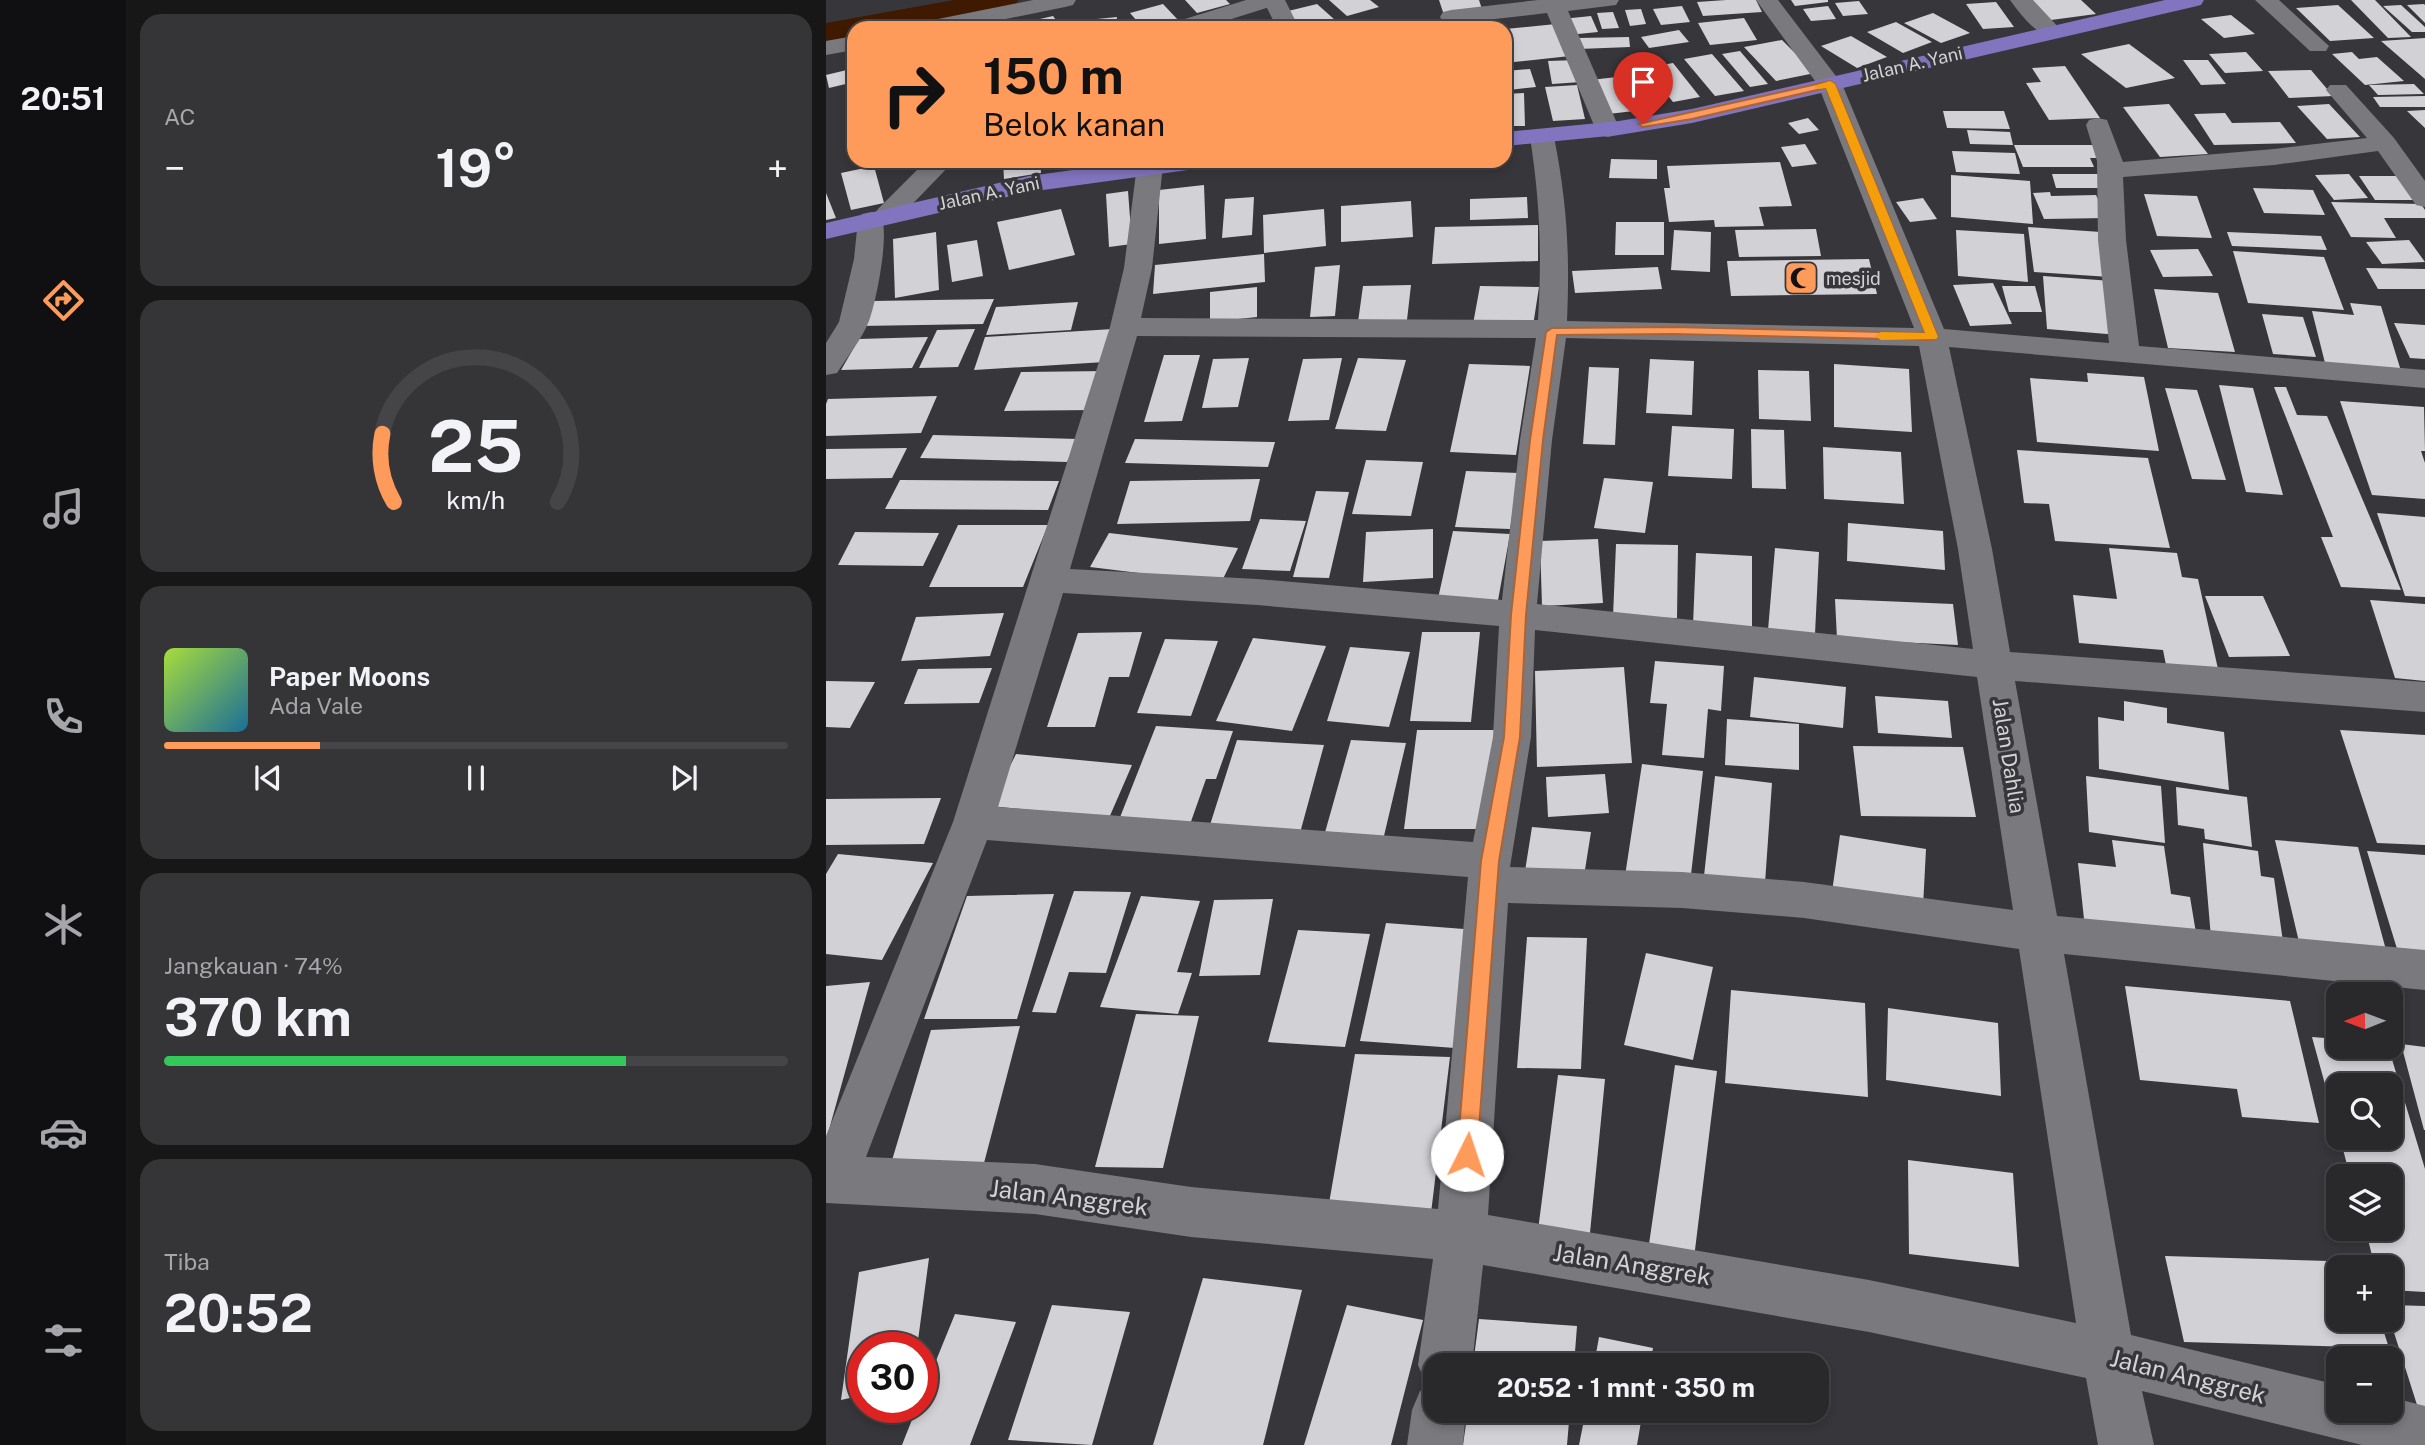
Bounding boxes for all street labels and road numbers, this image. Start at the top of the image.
street label: Jalan A. Yani [1860,42,1964,86]
street label: Jalan A. Yani [937,172,1041,214]
street label: Jalan Dahlia [1988,697,2030,815]
street label: Jalan Anggrek [988,1173,1150,1221]
street label: Jalan Anggrek [1551,1238,1713,1290]
street label: Jalan Anggrek [2107,1343,2269,1409]

